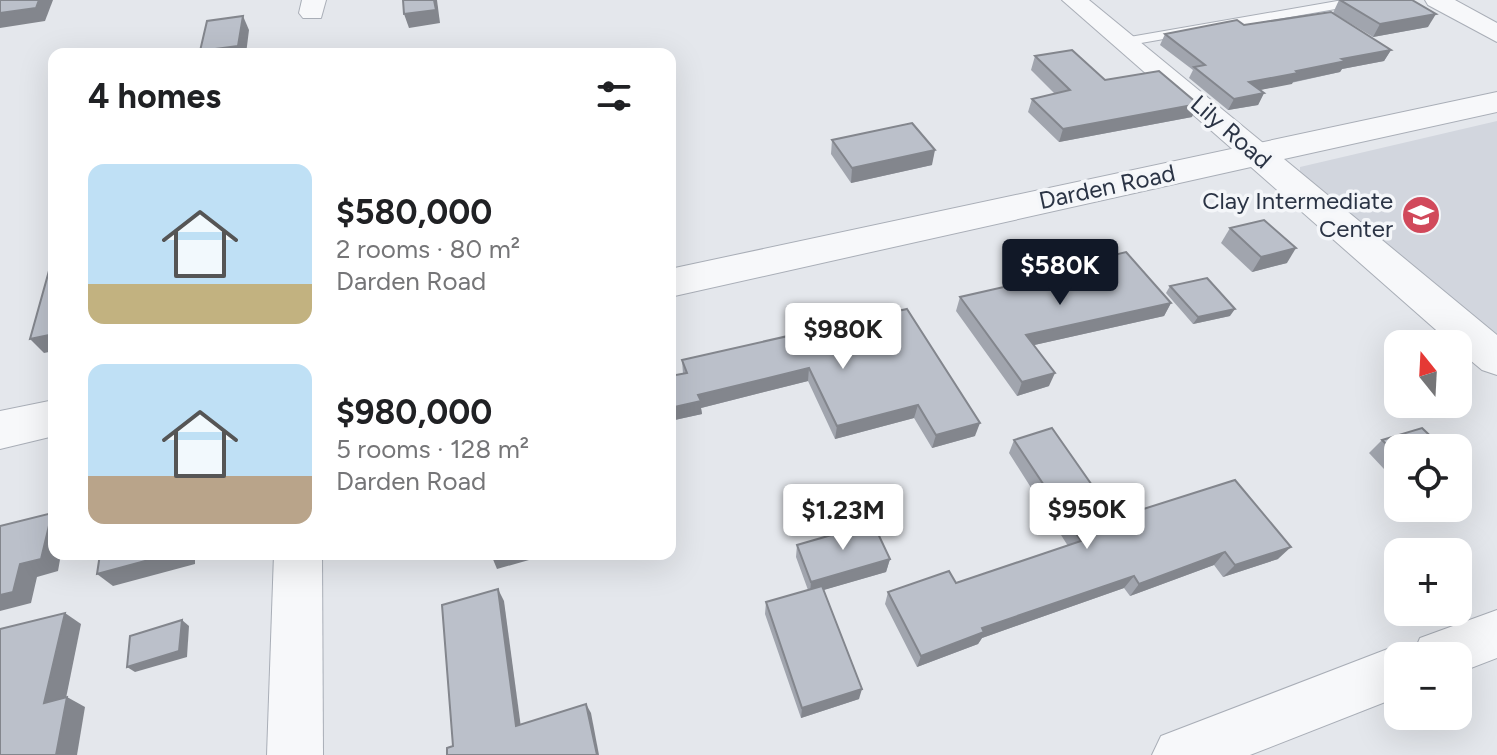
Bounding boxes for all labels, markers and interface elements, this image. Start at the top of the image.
icon: filters [592,74,636,118]
text: 4 homes [88,76,221,117]
street label: Lily Road [1185,89,1277,174]
street label: Darden Road [1036,158,1178,215]
place label: Clay Intermediate Center [1202,186,1393,243]
text: $580,000 [336,192,492,233]
school or university icon: Clay Intermediate Center [1400,194,1442,236]
icon: home [152,196,248,292]
text: 2 rooms · 80 m² [336,233,520,265]
pin: $580K [1004,239,1116,307]
text: $580K [1020,249,1100,281]
text: Darden Road [336,265,486,297]
pin: $980K [787,303,899,371]
text: $980K [803,313,883,345]
north arrow [1384,330,1472,418]
map controls [1384,330,1472,730]
text: $980,000 [336,392,492,433]
icon: home [152,396,248,492]
text: 5 rooms · 128 m² [336,433,529,465]
button: locate [1384,434,1472,522]
text: Darden Road [336,465,486,497]
pin: $950K [1031,483,1143,551]
pin: $1.23M [778,484,908,552]
text: $950K [1048,493,1126,525]
text: $1.23M [801,494,885,526]
button: + [1384,538,1472,626]
button: − [1384,642,1472,730]

